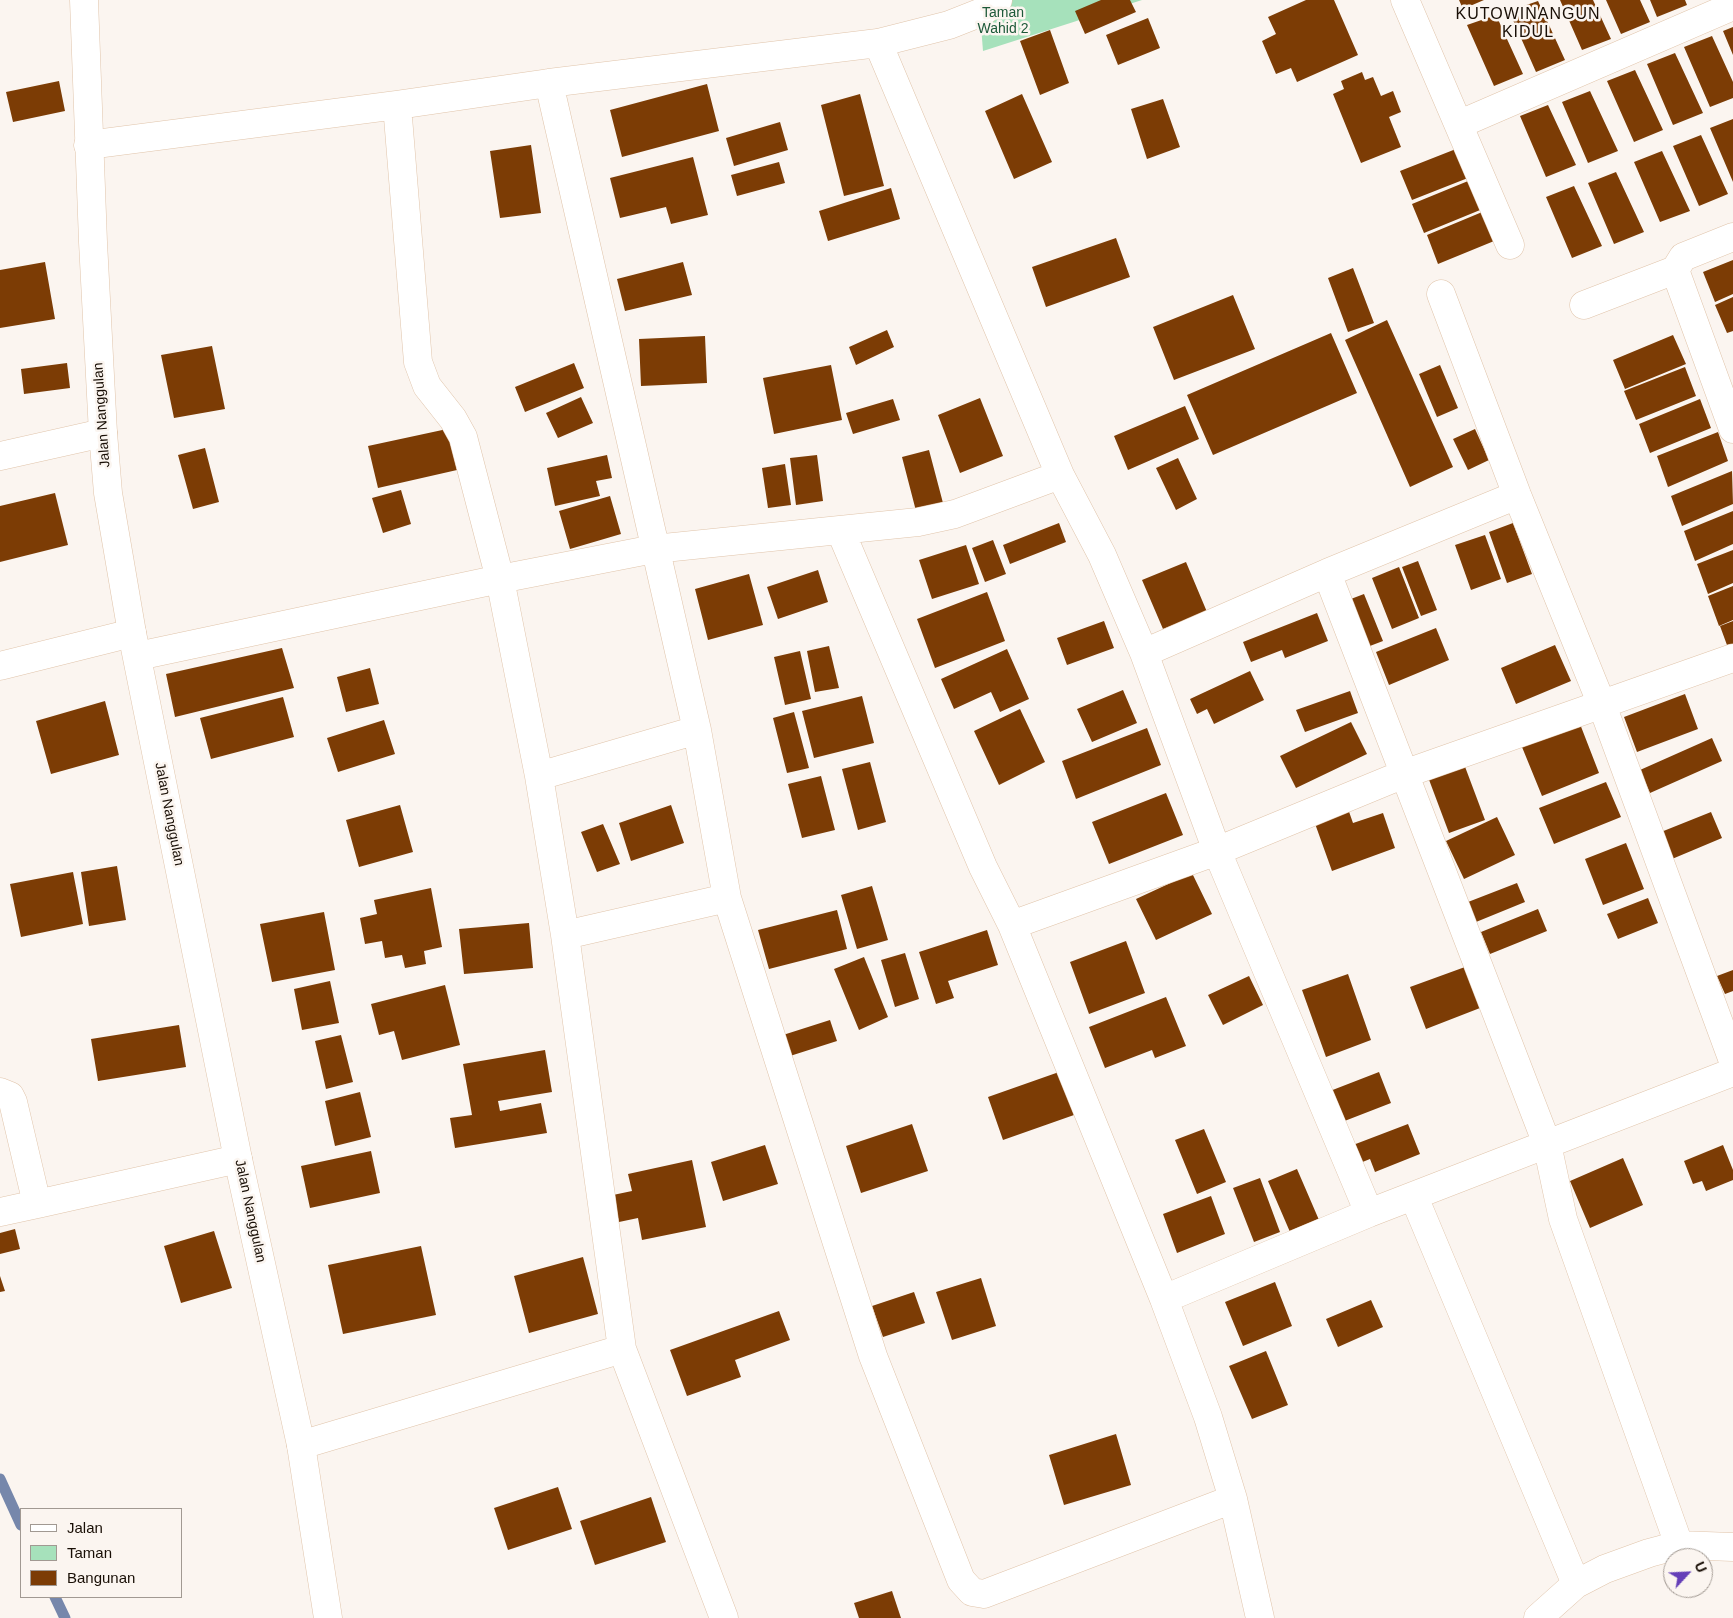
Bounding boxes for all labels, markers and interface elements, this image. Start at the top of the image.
park label: Taman Wahid 2 [978,5,1028,38]
district label: KUTOWINANGUN KIDUL [1454,5,1602,43]
street label: Jalan Nanggulan [90,362,114,468]
street label: Jalan Nanggulan [151,761,187,867]
street label: Jalan Nanggulan [231,1158,269,1264]
legend [20,1508,182,1598]
text: Jalan [67,1519,103,1536]
text: Taman [67,1544,112,1561]
north arrow [1663,1548,1713,1598]
text: U [1691,1559,1710,1575]
text: Bangunan [67,1569,135,1586]

